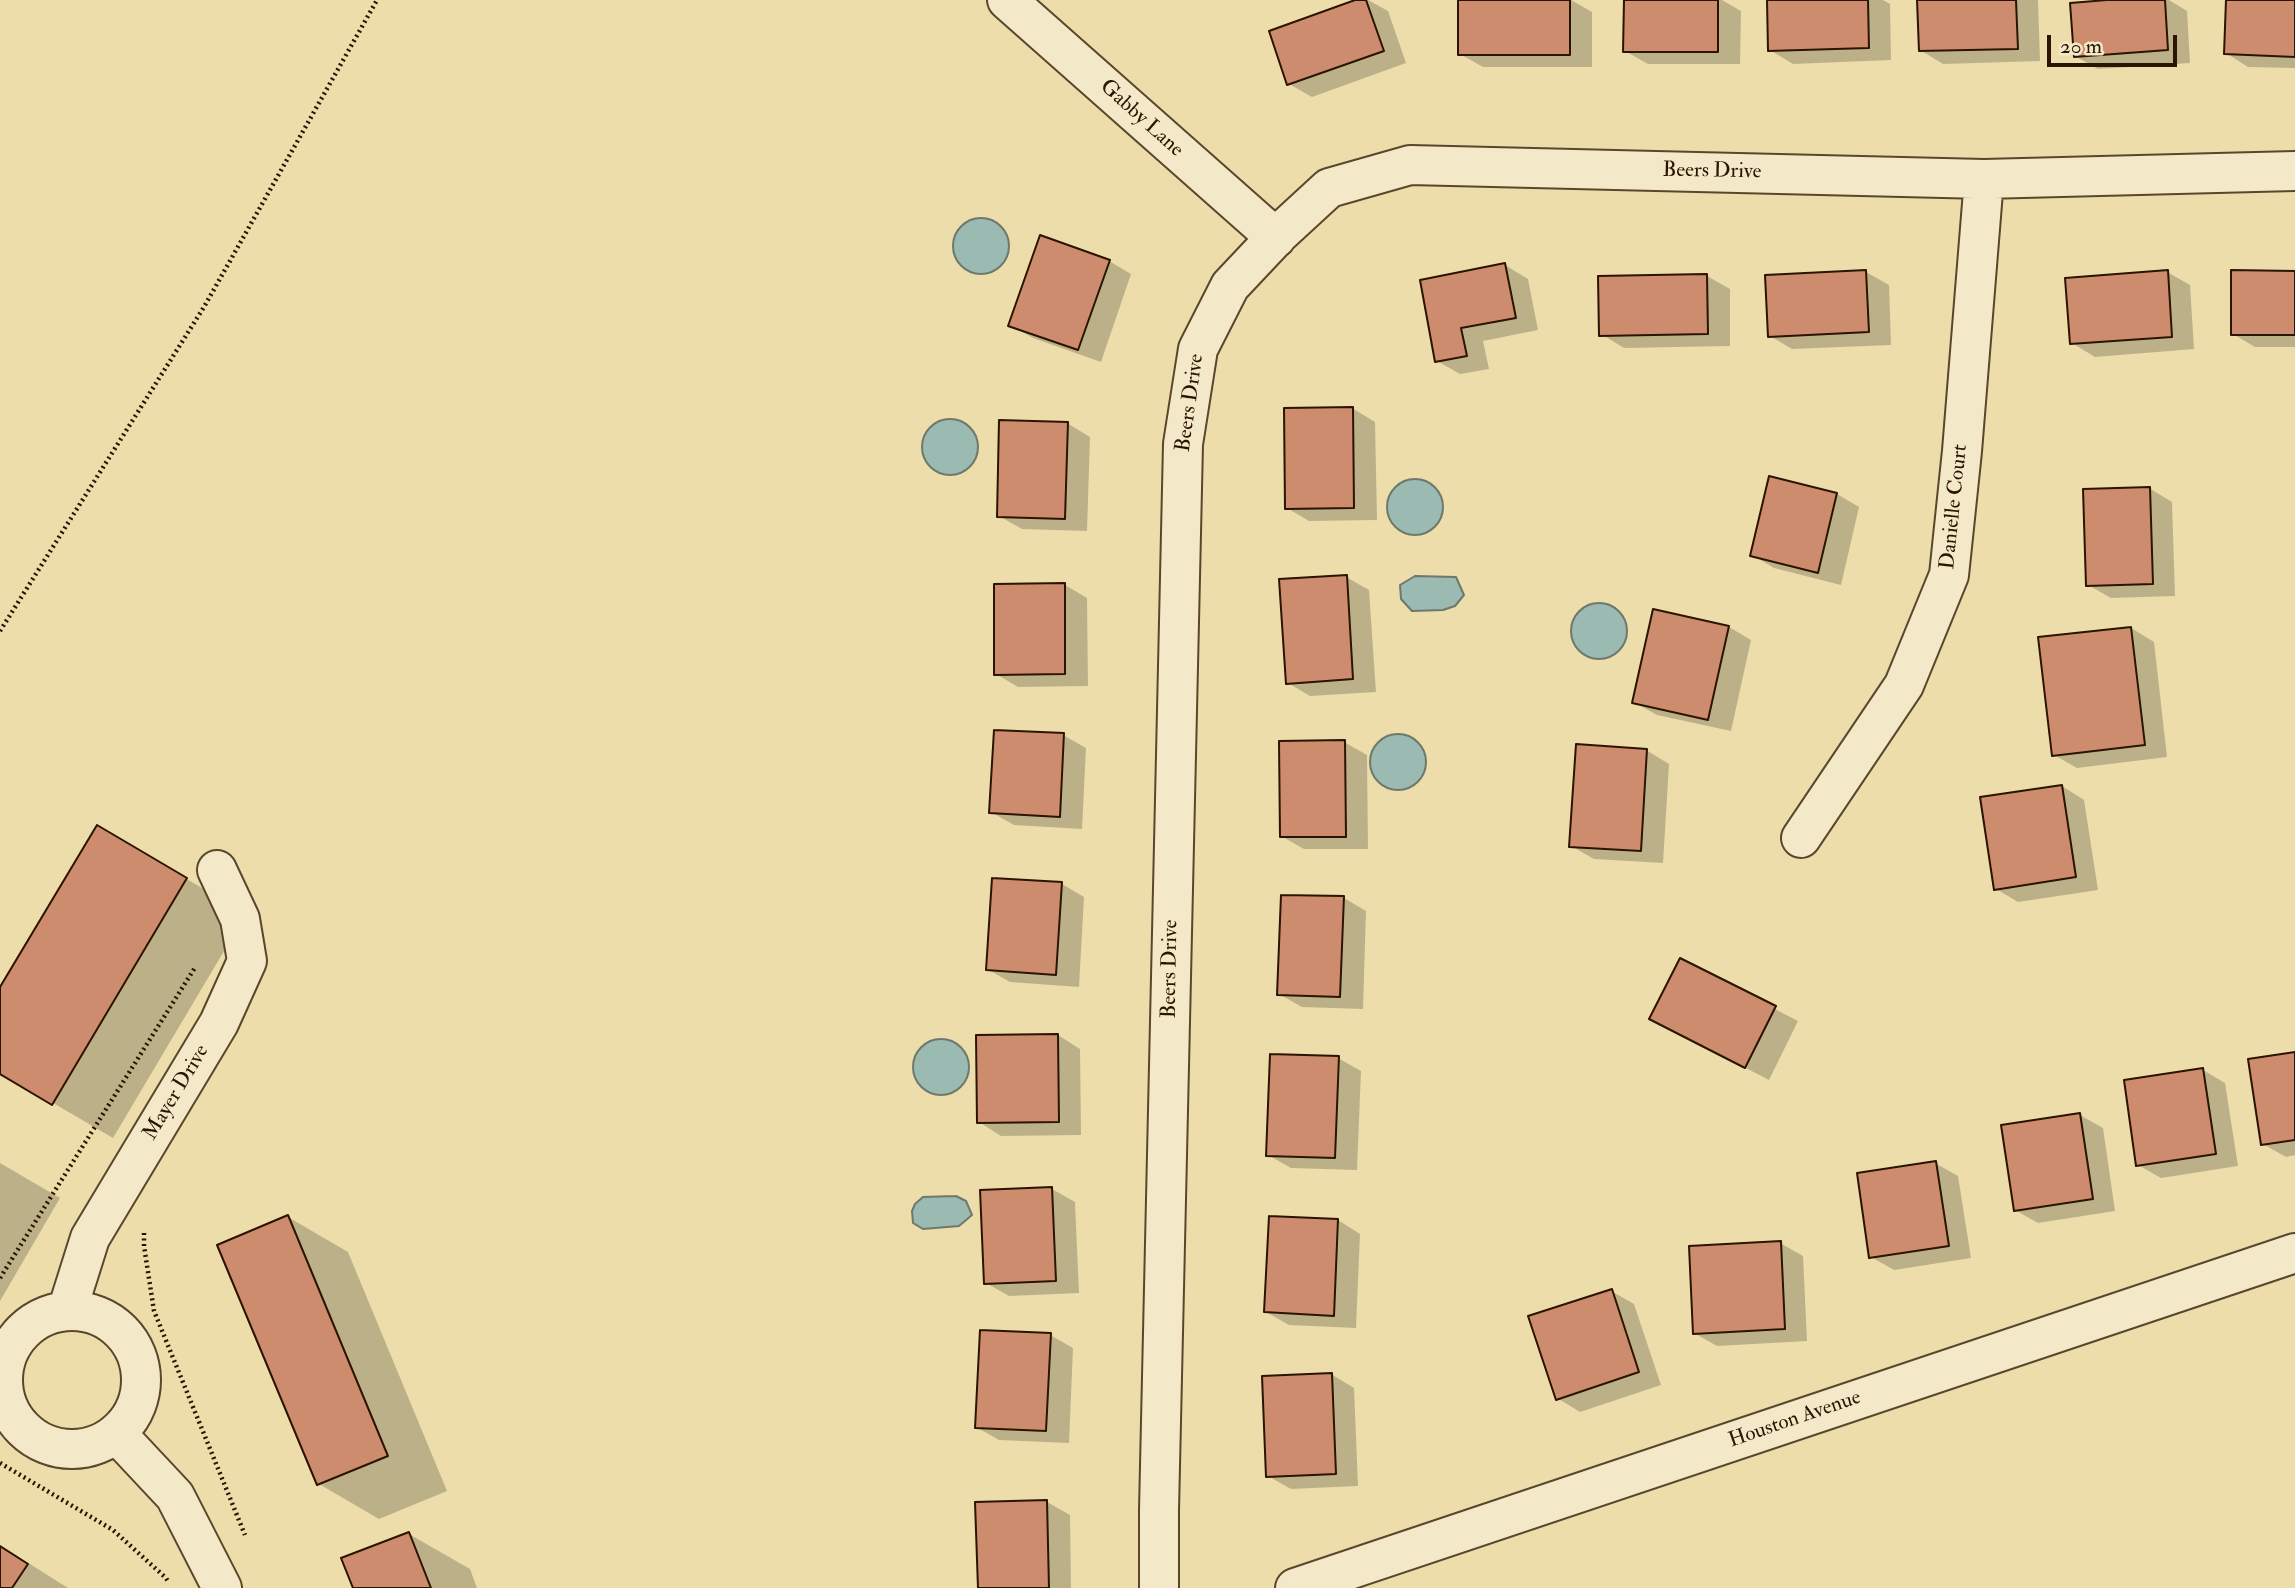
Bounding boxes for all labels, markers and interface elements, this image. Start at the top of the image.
scale bar [2050,21,2180,65]
text: 20 m [2060,33,2102,60]
street label: Gabby Lane [1094,75,1188,163]
street label: Beers Drive [1662,159,1762,185]
street label: Beers Drive [1172,352,1210,454]
street label: Danielle Court [1936,443,1974,571]
street label: Beers Drive [1158,919,1184,1019]
street label: Mayer Drive [139,1041,215,1145]
street label: Houston Avenue [1726,1386,1864,1454]

